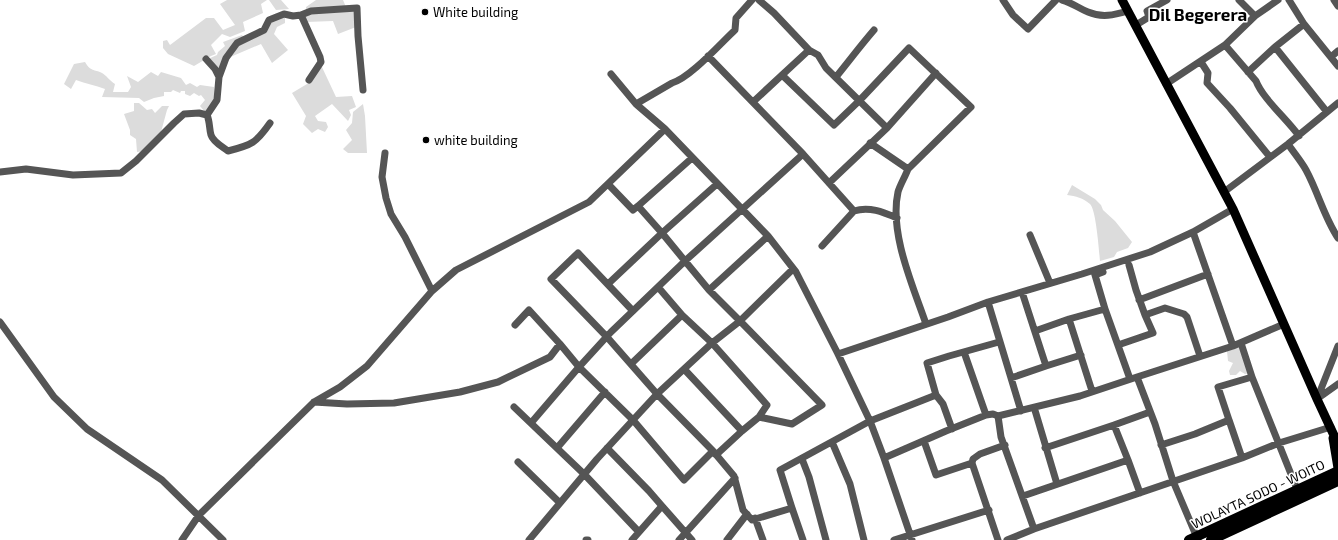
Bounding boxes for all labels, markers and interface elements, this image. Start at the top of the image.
place label: White building [433,4,518,20]
district label: Dil Begerera [1149,4,1247,24]
marker: White building [420,7,430,17]
place label: white building [434,132,518,148]
marker: white building [421,135,431,145]
street label: WOLAYTA SODO - WOITO [1189,456,1327,532]

